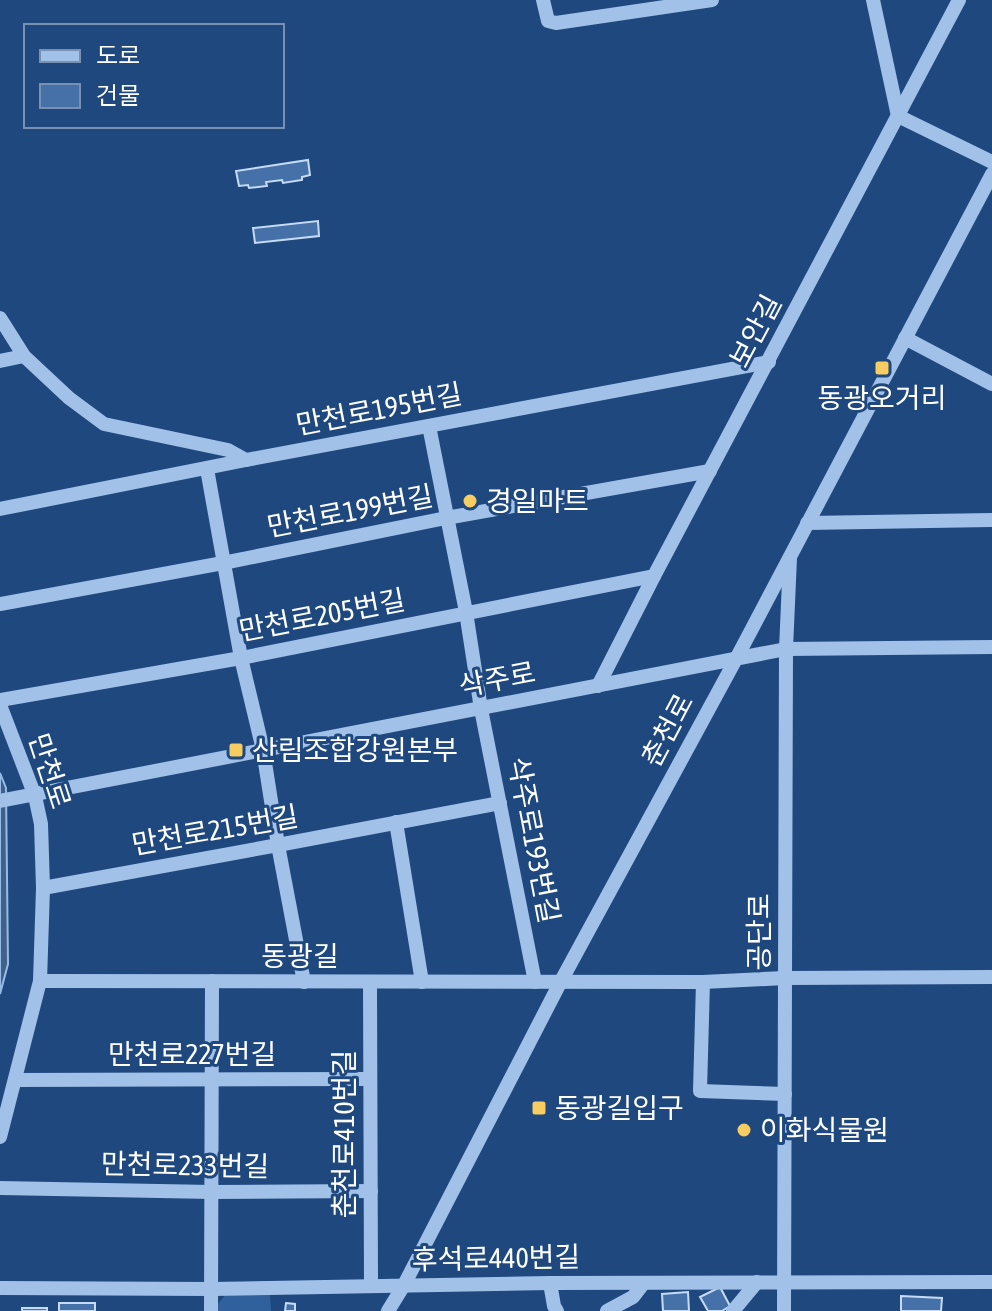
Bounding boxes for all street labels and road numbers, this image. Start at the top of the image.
street label: 보안길 [723,289,787,373]
street label: 만천로195번길 [293,377,465,441]
street label: 만천로199번길 [264,479,436,543]
street label: 만천로205번길 [236,583,408,647]
street label: 삭주로 [456,656,538,702]
street label: 춘천로 [635,688,699,772]
street label: 만천로 [23,729,77,813]
street label: 삭주로193번길 [502,754,566,926]
street label: 만천로215번길 [129,800,301,860]
street label: 공단로 [743,893,775,971]
street label: 동광길 [261,940,339,972]
street label: 만천로227번길 [108,1038,276,1070]
street label: 춘천로410번길 [328,1050,360,1218]
street label: 만천로233번길 [101,1148,269,1182]
street label: 후석로440번길 [412,1241,580,1275]

